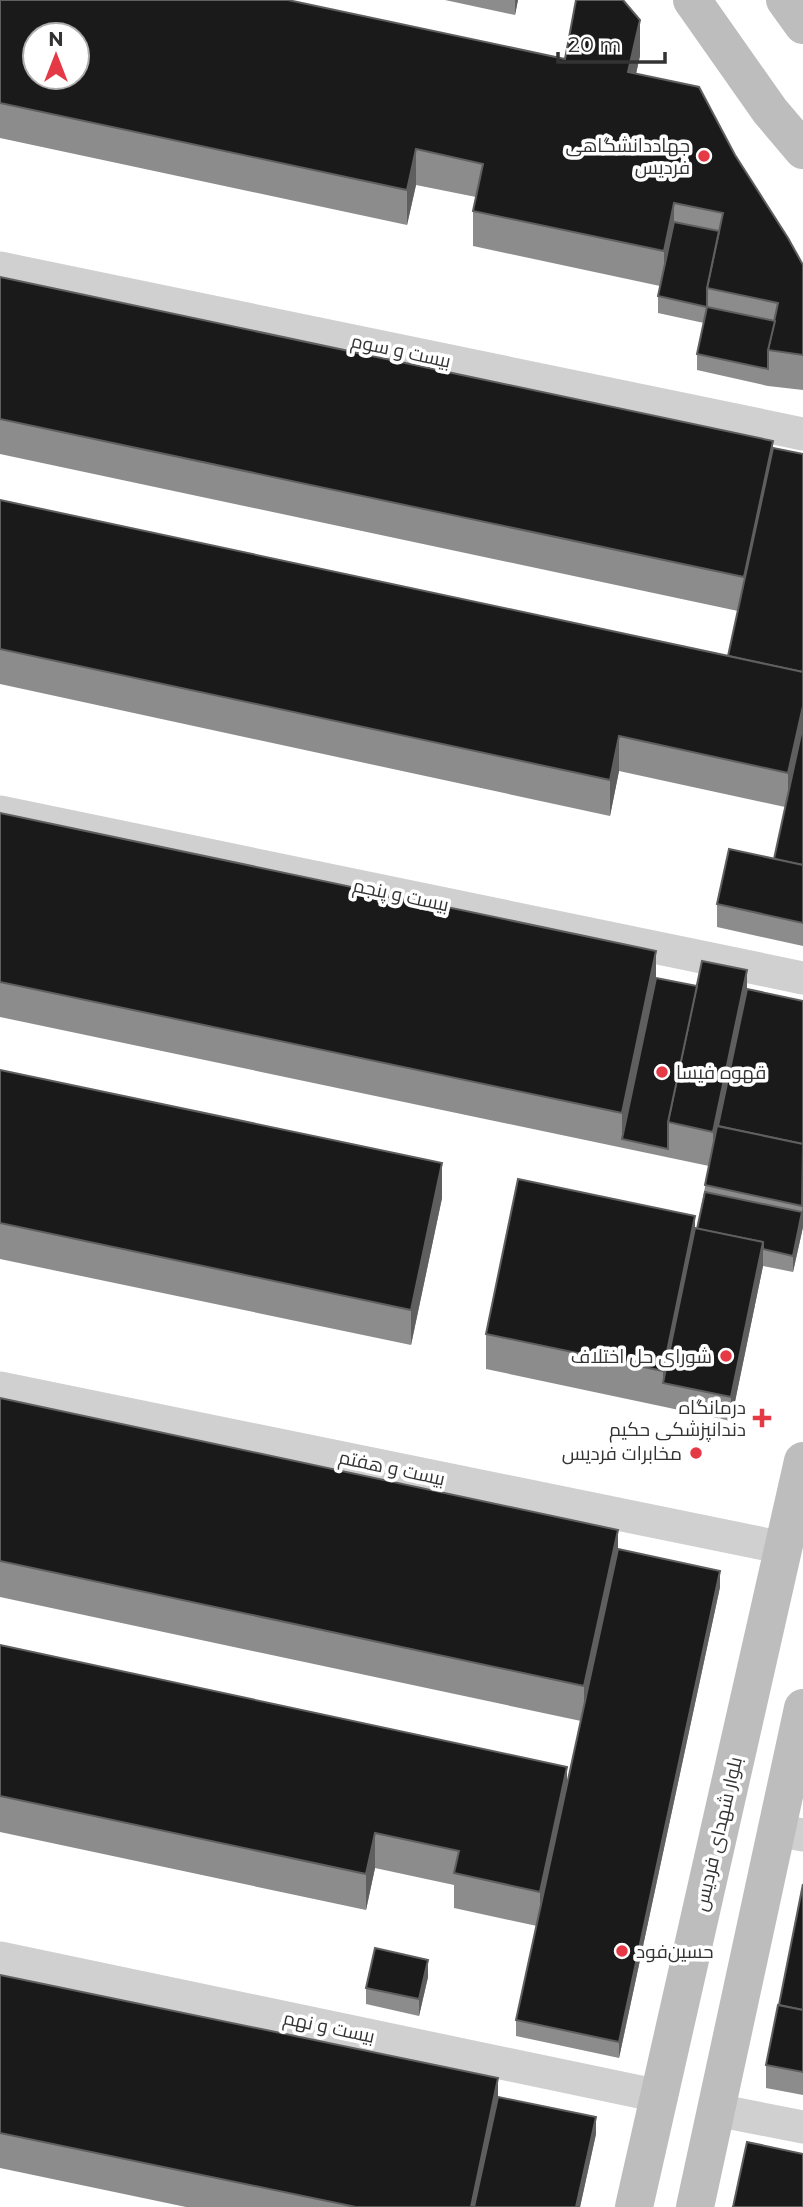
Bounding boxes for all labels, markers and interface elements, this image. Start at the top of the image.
north arrow [21,21,91,91]
scale bar [558,21,665,65]
text: N [48,28,64,51]
text: 20 m [568,32,622,57]
place label: جهاددانشگاهی فردیس [565,134,690,179]
marker: جهاددانشگاهی فردیس [696,148,712,164]
street label: بیست و سوم [349,329,453,375]
street label: بیست و پنجم [351,874,451,918]
place label: قهوه فیسا [676,1061,766,1084]
marker: قهوه فیسا [654,1064,670,1080]
place label: شورای حل اختلاف [571,1345,712,1368]
marker: شورای حل اختلاف [718,1348,734,1364]
place label: درمانگاه دندانپزشکی حکیم [609,1396,746,1443]
marker: درمانگاه دندانپزشکی حکیم [752,1408,772,1428]
place label: مخابرات فردیس [562,1442,682,1465]
marker: مخابرات فردیس [688,1445,704,1461]
street label: بیست و هفتم [336,1446,447,1492]
street label: بلوار شهدای فردیس [689,1755,747,1913]
place label: حسین‌فود [636,1940,713,1963]
marker: حسین‌فود [614,1943,630,1959]
street label: بیست و نهم [281,2006,377,2050]

